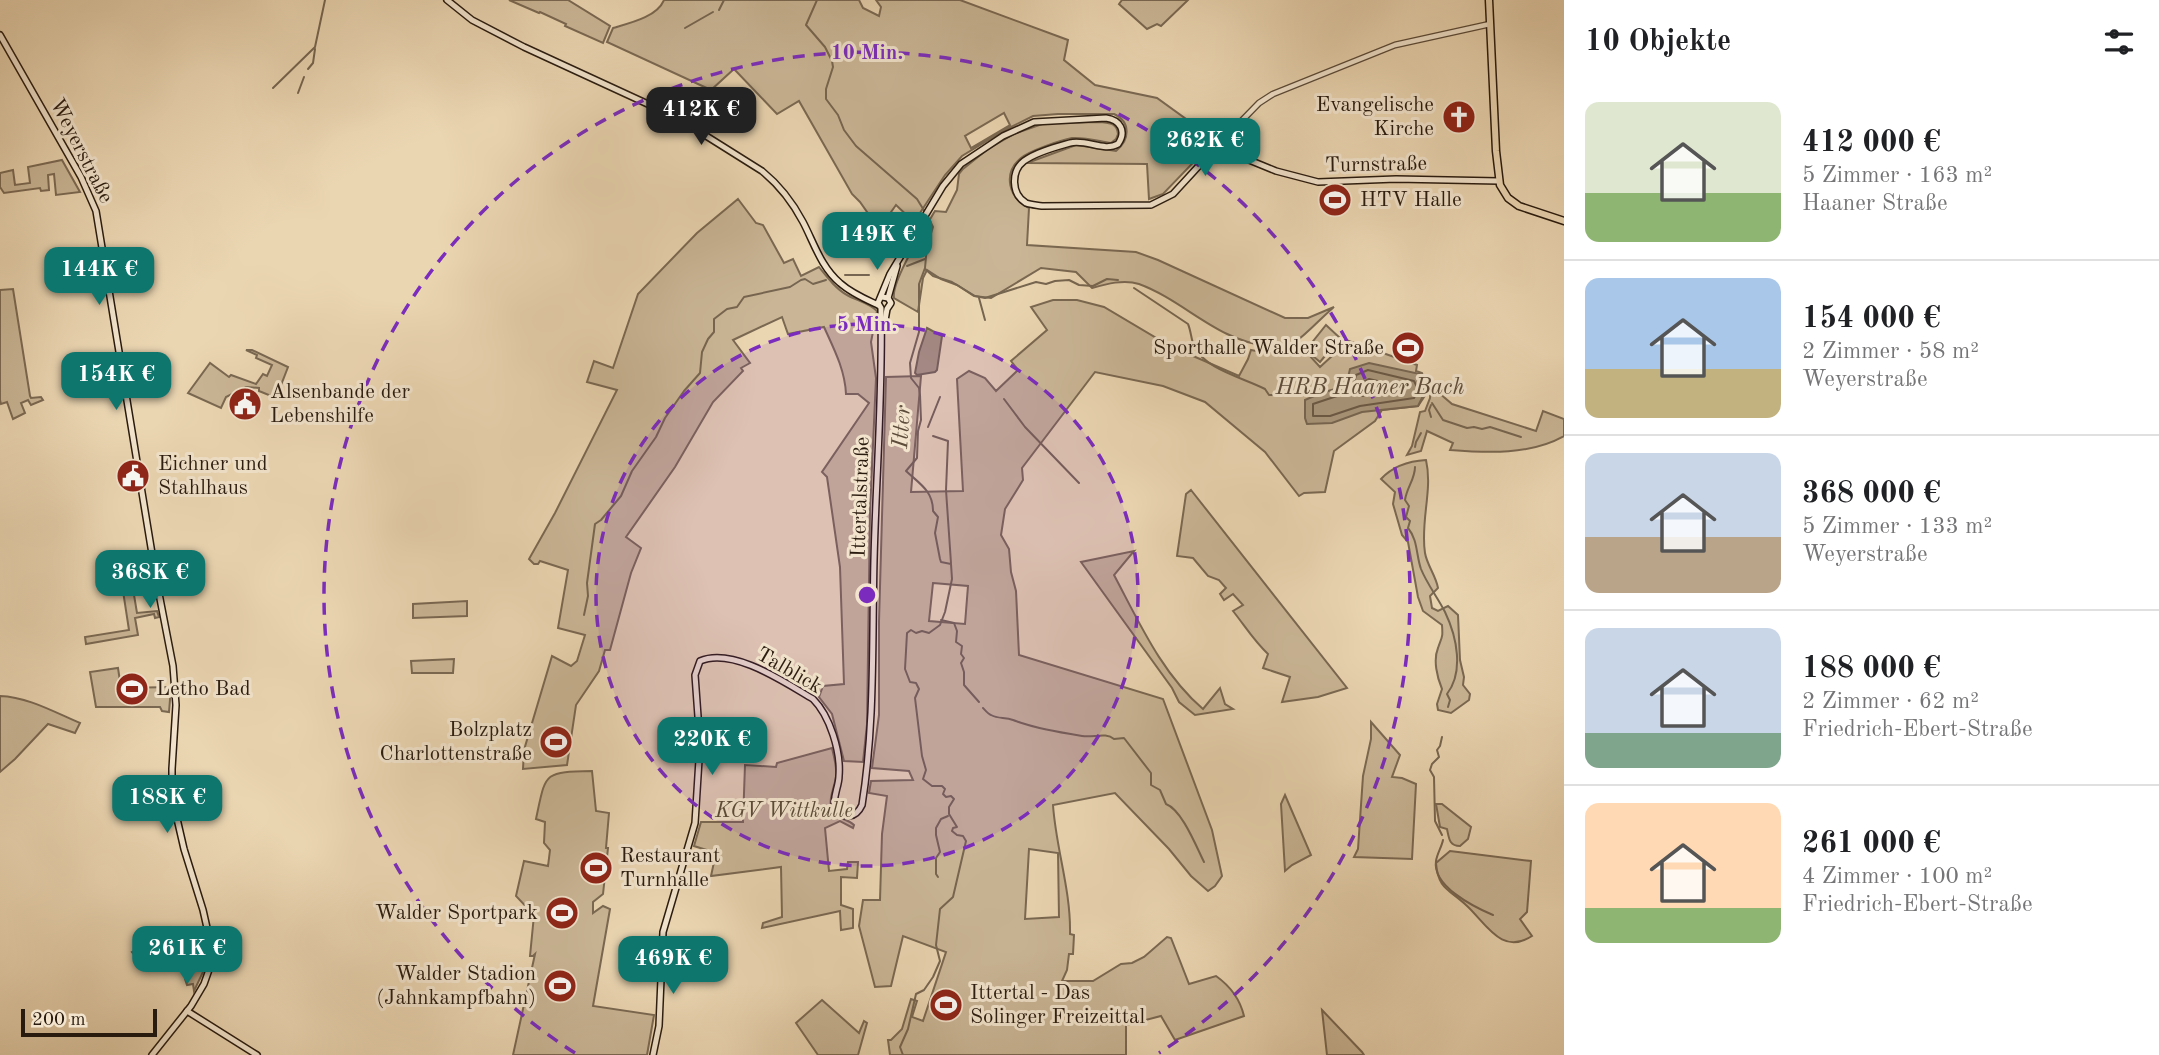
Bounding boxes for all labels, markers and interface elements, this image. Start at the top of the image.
icon: filters [2100,23,2138,61]
text: 10 Objekte [1585,27,1731,57]
text: 10 Min. [831,43,903,64]
pin: 412K € [644,88,758,147]
street label: Weyerstraße [46,95,116,207]
place label: Evangelische Kirche [1316,95,1434,140]
text: 412K € [662,98,740,121]
church icon: Evangelische Kirche [1440,98,1478,136]
pin: 262K € [1148,118,1262,178]
text: 412 000 € [1802,128,1941,158]
text: 262K € [1166,129,1244,152]
icon: home [1641,130,1725,214]
street label: Turnstraße [1325,154,1427,176]
text: 5 Zimmer · 163 m² [1802,164,1992,187]
sports icon: HTV Halle [1316,181,1354,219]
place label: HTV Halle [1360,190,1462,211]
text: Haaner Straße [1802,192,1948,215]
pin: 149K € [820,212,934,272]
text: 149K € [838,223,916,246]
pin: 144K € [42,247,156,307]
text: 144K € [60,258,138,281]
text: 154 000 € [1802,304,1941,334]
icon: home [1641,306,1725,390]
text: 5 Min. [837,315,897,336]
sports icon: Sporthalle Walder Straße [1389,329,1427,367]
place label: Sporthalle Walder Straße [1153,338,1384,359]
text: 2 Zimmer · 58 m² [1802,340,1979,363]
pin: 154K € [59,352,173,412]
text: 154K € [77,363,155,386]
text: Weyerstraße [1802,368,1928,391]
water label: HRB Haaner Bach [1275,376,1465,399]
place label: Alsenbande der Lebenshilfe [270,382,410,427]
public building icon: Alsenbande der Lebenshilfe [226,385,264,423]
water label: Itter [889,404,915,450]
street label: Ittertalstraße [848,436,874,558]
place label: Eichner und Stahlhaus [158,454,268,499]
public building icon: Eichner und Stahlhaus [114,457,152,495]
text: 368 000 € [1802,479,1941,509]
icon: home [1641,481,1725,565]
text: 5 Zimmer · 133 m² [1802,515,1992,538]
text: Weyerstraße [1802,543,1928,566]
pin: 368K € [93,550,207,610]
text: 368K € [111,561,189,584]
centre of rings [855,583,879,607]
street label: Talblick [753,644,826,698]
text: 188 000 € [1802,654,1941,684]
icon: home [1641,656,1725,740]
sports icon: Letho Bad [113,670,151,708]
place label: Letho Bad [156,679,251,700]
text: 2 Zimmer · 62 m² [1802,690,1979,713]
pin: 220K € [655,718,769,777]
text: Friedrich-Ebert-Straße [1802,718,2032,741]
place label: Bolzplatz Charlottenstraße [380,720,532,765]
sports icon: Bolzplatz Charlottenstraße [537,723,575,761]
text: 220K € [673,728,751,751]
pin: 188K € [110,776,224,835]
text: 188K € [128,786,206,809]
park label: KGV Wittkulle [714,801,853,822]
text: 261 000 € [1802,829,1941,859]
icon: home [1641,831,1725,915]
place label: Restaurant Turnhalle [620,846,720,891]
sports icon: Restaurant Turnhalle [577,849,615,887]
text: 4 Zimmer · 100 m² [1802,865,1992,888]
text: Friedrich-Ebert-Straße [1802,893,2032,916]
sports icon: Walder Sportpark [543,894,581,932]
place label: Walder Sportpark [375,903,538,924]
pin: 261K € [130,926,244,986]
pin: 469K € [616,936,730,996]
text: 261K € [148,937,226,960]
text: 469K € [634,947,712,970]
place label: Walder Stadion (Jahnkampfbahn) [376,964,536,1009]
sports icon: Walder Stadion (Jahnkampfbahn) [541,967,579,1005]
place label: Ittertal - Das Solinger Freizeittal [970,983,1145,1028]
sports icon: Ittertal - Das Solinger Freizeittal [927,986,965,1024]
scale bar [21,1006,158,1038]
text: 200 m [32,1011,85,1030]

